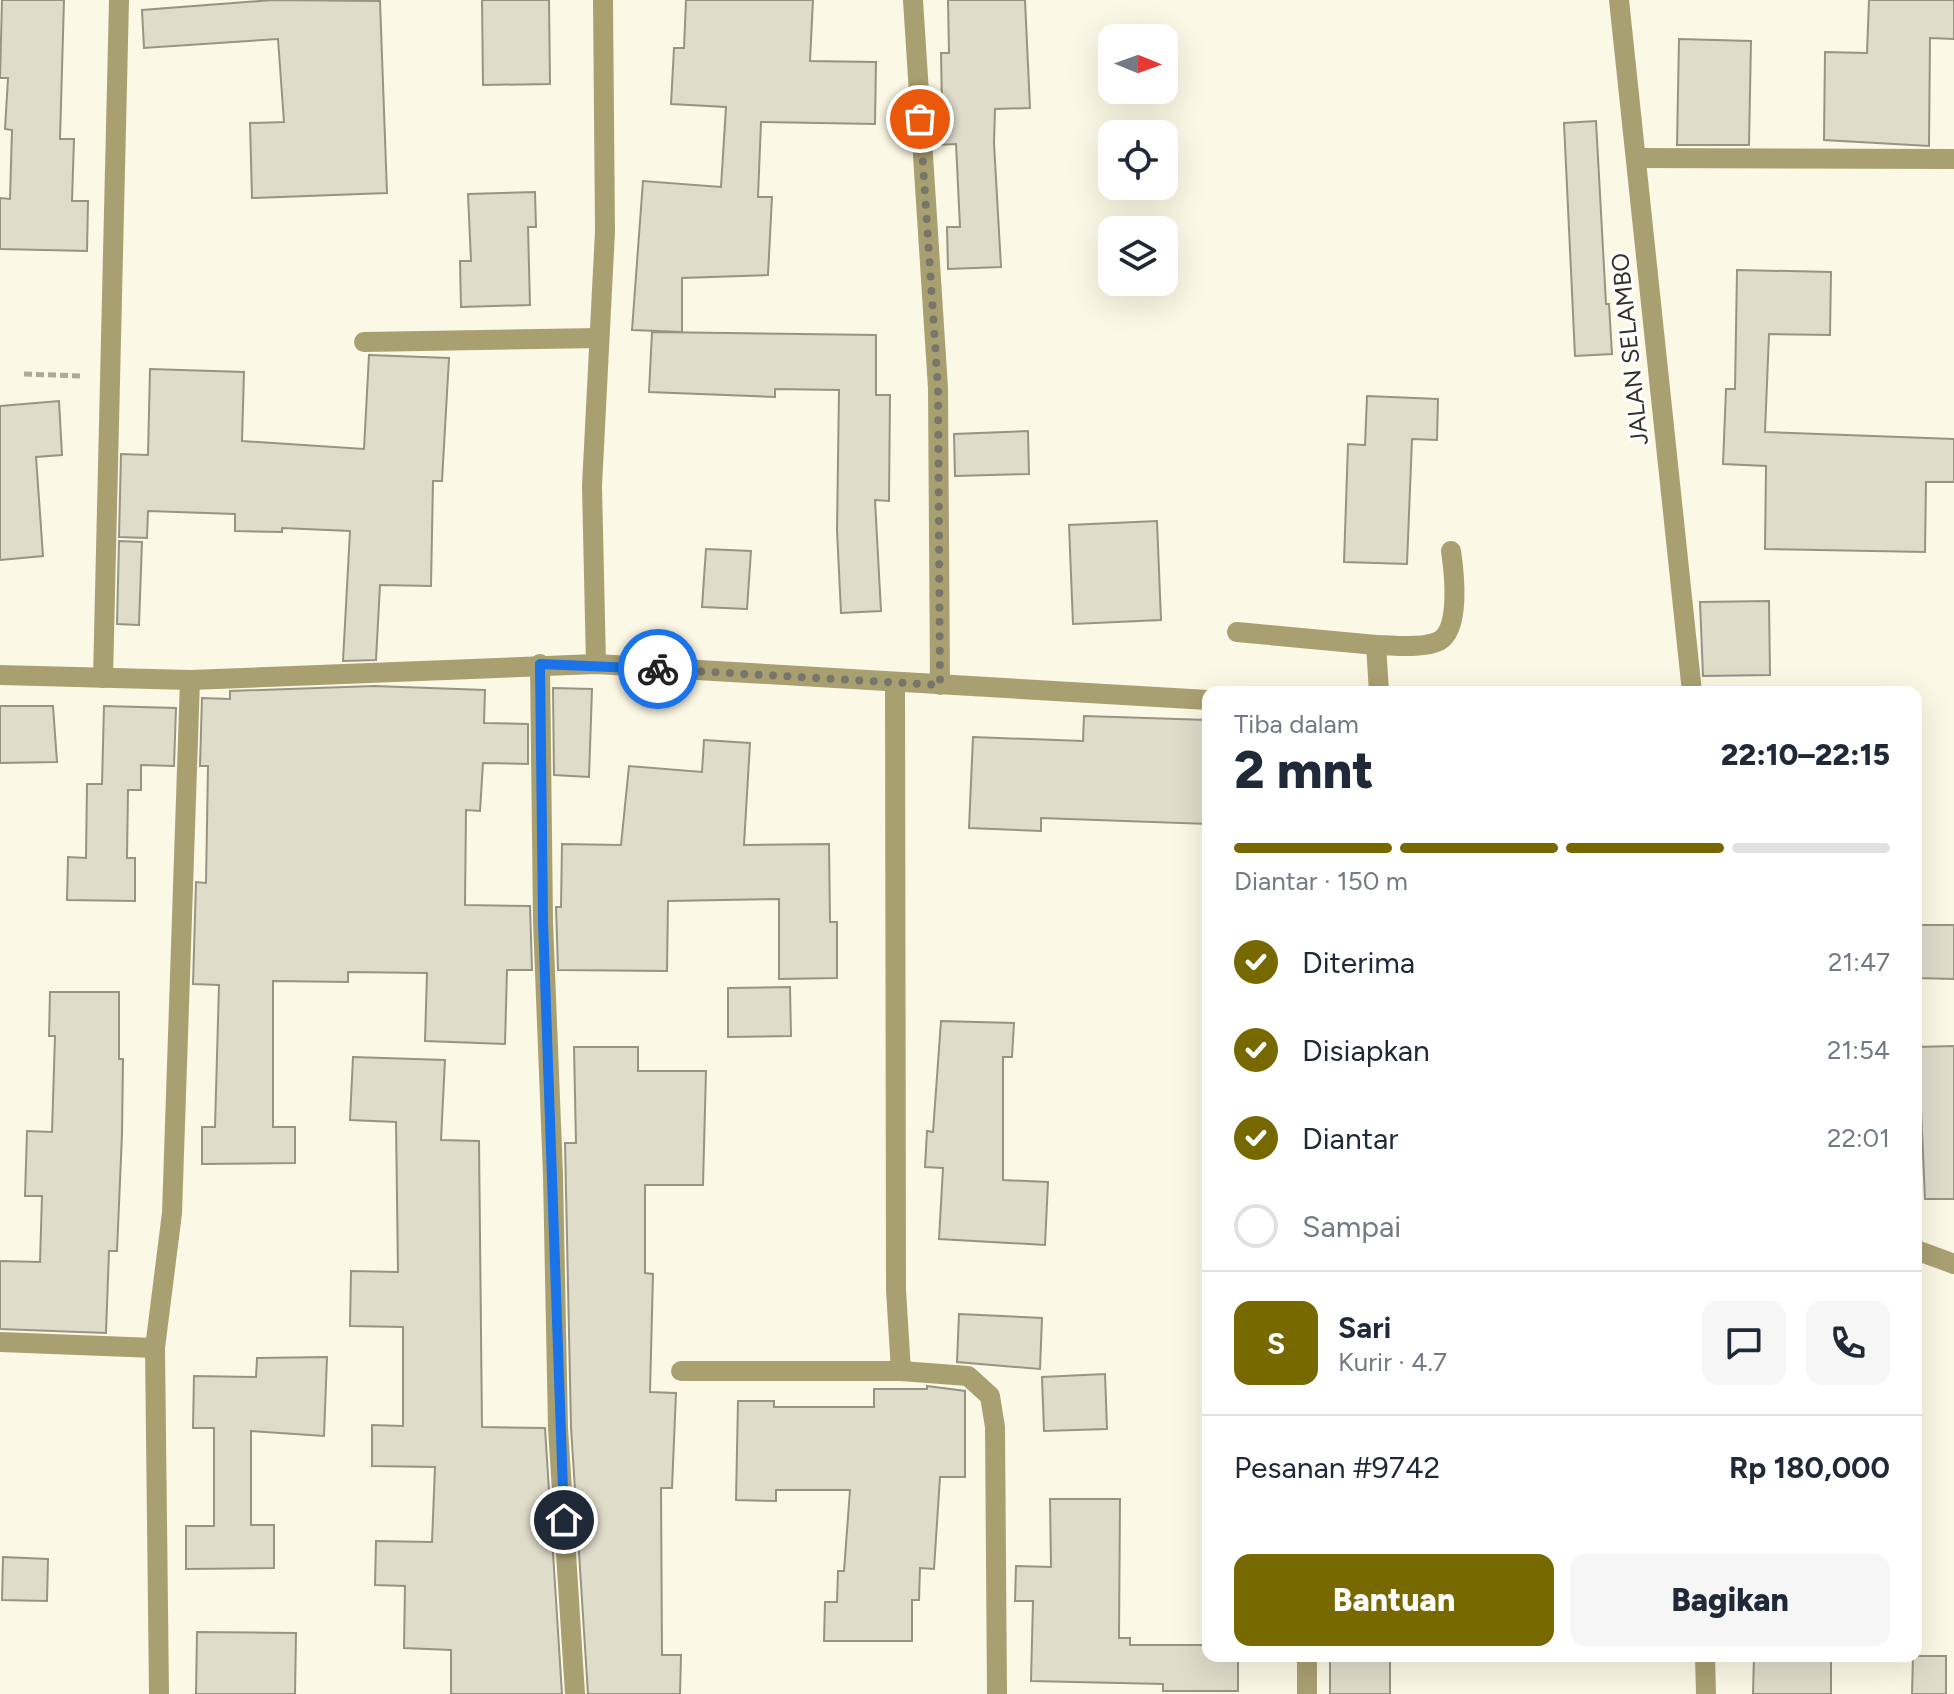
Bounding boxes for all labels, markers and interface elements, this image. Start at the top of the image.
north arrow [1098,24,1178,104]
map controls [1098,24,1178,296]
pin [886,85,954,153]
icon: bag [898,97,942,141]
button: locate [1098,120,1178,200]
button: layers [1098,216,1178,296]
street label: JALAN SELAMBO [1605,252,1654,447]
courier [618,629,698,709]
icon: bike [636,647,680,691]
text: Tiba dalam [1234,708,1359,740]
text: 22:10–22:15 [1721,736,1890,773]
text: 2 mnt [1234,739,1374,801]
text: Diantar · 150 m [1234,865,1408,897]
icon: check [1234,940,1278,984]
text: Diterima [1302,944,1415,981]
text: 21:47 [1828,946,1890,978]
icon: check [1234,1028,1278,1072]
text: Disiapkan [1302,1032,1430,1069]
text: 21:54 [1827,1034,1890,1066]
icon: check [1234,1116,1278,1160]
text: Diantar [1302,1120,1398,1157]
text: 22:01 [1827,1122,1890,1154]
text: Sampai [1302,1208,1401,1245]
button: chat [1702,1301,1786,1385]
button: phone [1806,1301,1890,1385]
text: Sari [1338,1309,1391,1346]
text: S [1267,1325,1285,1362]
text: Kurir · 4.7 [1338,1346,1447,1378]
text: Pesanan #9742 [1234,1449,1440,1486]
text: Rp 180,000 [1729,1449,1890,1486]
pin [530,1486,598,1554]
icon: home [542,1498,586,1542]
button: Bantuan [1234,1554,1554,1646]
button: Bagikan [1570,1554,1890,1646]

